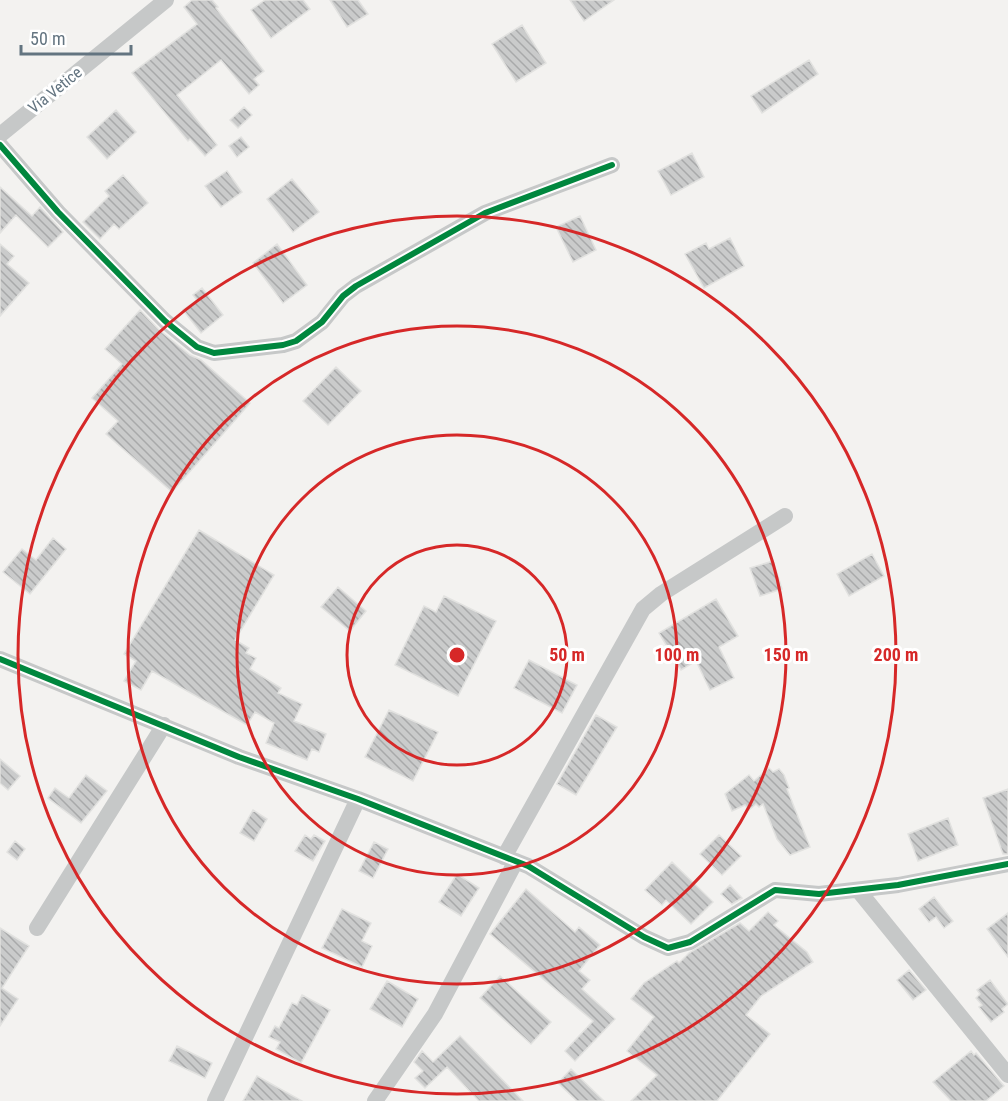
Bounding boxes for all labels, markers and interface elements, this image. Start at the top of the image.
scale bar [21,18,130,56]
text: 50 m [30,28,65,49]
street label: Via Vetice [24,63,86,117]
text: 50 m [549,644,585,665]
text: 100 m [655,644,699,665]
text: 150 m [764,644,808,665]
text: 200 m [874,644,918,665]
centre of rings [447,645,467,665]

